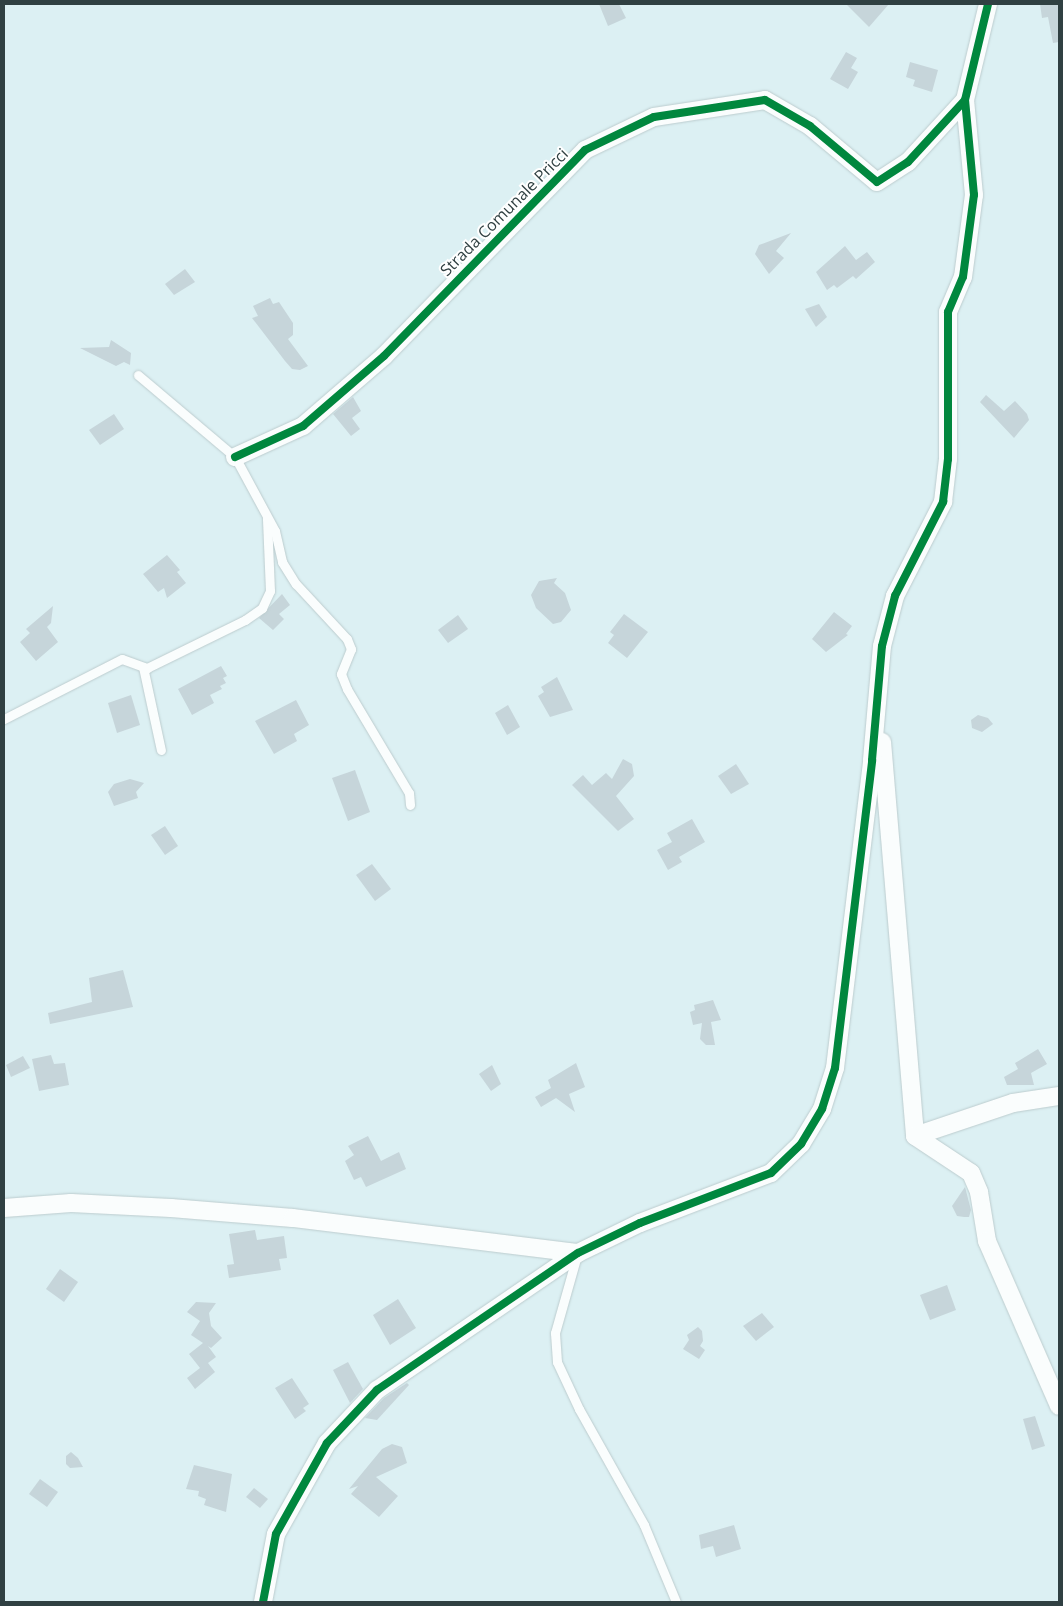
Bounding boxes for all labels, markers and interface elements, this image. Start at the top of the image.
street label: Strada Comunale Pricci [436,144,572,280]

